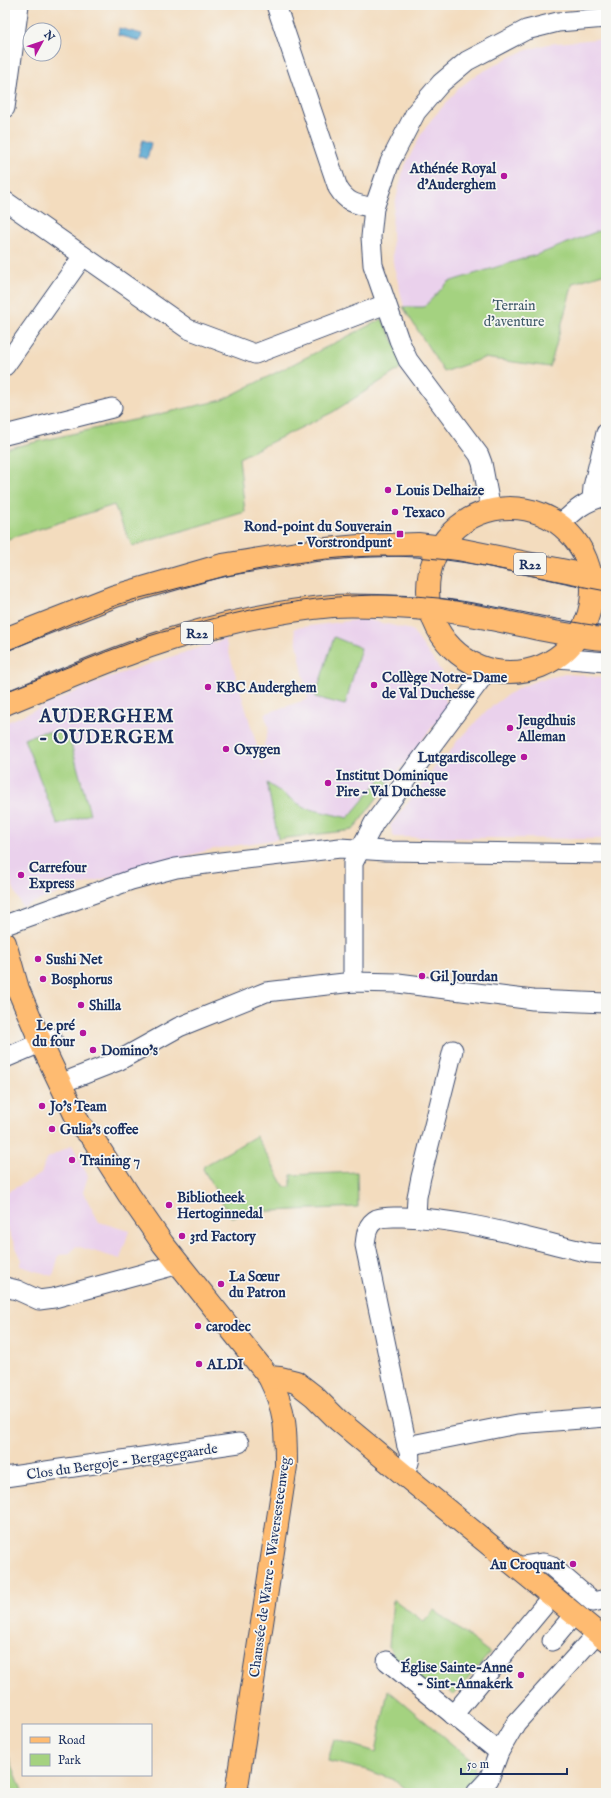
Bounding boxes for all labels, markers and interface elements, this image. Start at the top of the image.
north arrow [22,22,62,62]
text: N [40,27,58,45]
place label: Athénée Royal d'Auderghem [409,160,497,194]
marker: Athénée Royal d'Auderghem [499,171,509,181]
park label: Terrain d'aventure [484,297,545,331]
place label: Louis Delhaize [396,482,485,500]
marker: Louis Delhaize [383,485,393,495]
place label: Texaco [402,504,445,522]
marker: Texaco [390,507,400,517]
place label: Rond-point du Souverain - Vorstrondpunt [244,518,393,552]
marker: Rond-point du Souverain - Vorstrondpunt [395,529,405,539]
road number: R22 [514,553,546,575]
road number: R22 [181,622,213,644]
place label: Collège Notre-Dame de Val Duchesse [382,669,508,703]
place label: KBC Auderghem [216,679,317,697]
marker: Collège Notre-Dame de Val Duchesse [369,680,379,690]
marker: KBC Auderghem [203,682,213,692]
district label: AUDERGHEM - OUDERGEM [39,706,175,750]
place label: Jeugdhuis Alleman [516,712,575,746]
marker: Jeugdhuis Alleman [505,723,515,733]
place label: Oxygen [234,741,281,759]
marker: Oxygen [221,744,231,754]
place label: Lutgardiscollege [418,749,517,767]
marker: Lutgardiscollege [519,752,529,762]
place label: Institut Dominique Pire – Val Duchesse [336,767,449,801]
marker: Institut Dominique Pire – Val Duchesse [323,778,333,788]
place label: Carrefour Express [29,859,88,893]
marker: Carrefour Express [16,870,26,880]
place label: Sushi Net [46,951,103,969]
marker: Sushi Net [33,954,43,964]
place label: Gil Jourdan [430,968,499,986]
place label: Bosphorus [51,971,113,989]
marker: Gil Jourdan [417,971,427,981]
marker: Bosphorus [38,974,48,984]
place label: Shilla [89,997,122,1015]
marker: Shilla [76,1000,86,1010]
place label: Le pré du four [32,1017,76,1051]
marker: Le pré du four [78,1028,88,1038]
place label: Domino's [101,1042,158,1060]
marker: Domino's [88,1045,98,1055]
place label: Jo's Team [48,1098,107,1116]
marker: Jo's Team [37,1101,47,1111]
place label: Gulia's coffee [60,1121,139,1139]
marker: Gulia's coffee [47,1124,57,1134]
place label: Training 7 [79,1152,140,1170]
marker: Training 7 [67,1155,77,1165]
place label: Bibliotheek Hertoginnedal [177,1189,264,1223]
marker: Bibliotheek Hertoginnedal [164,1200,174,1210]
place label: 3rd Factory [190,1228,257,1246]
marker: 3rd Factory [177,1231,187,1241]
place label: La Sœur du Patron [229,1268,286,1302]
marker: La Sœur du Patron [216,1279,226,1289]
place label: carodec [206,1318,251,1336]
marker: carodec [193,1321,203,1331]
place label: ALDI [206,1356,244,1374]
marker: ALDI [194,1359,204,1369]
street label: Clos du Bergoje - Bergagegaarde [26,1440,219,1484]
street label: Chaussée de Wavre - Waversesteenweg [246,1455,294,1679]
place label: Au Croquant [489,1556,565,1574]
marker: Au Croquant [568,1559,578,1569]
place label: Église Sainte-Anne - Sint-Annakerk [401,1658,514,1693]
marker: Église Sainte-Anne - Sint-Annakerk [516,1670,526,1680]
legend [22,1724,152,1776]
text: Road [58,1733,86,1748]
scale bar [461,1750,567,1776]
text: Park [58,1753,81,1768]
text: 50 m [467,1757,489,1772]

